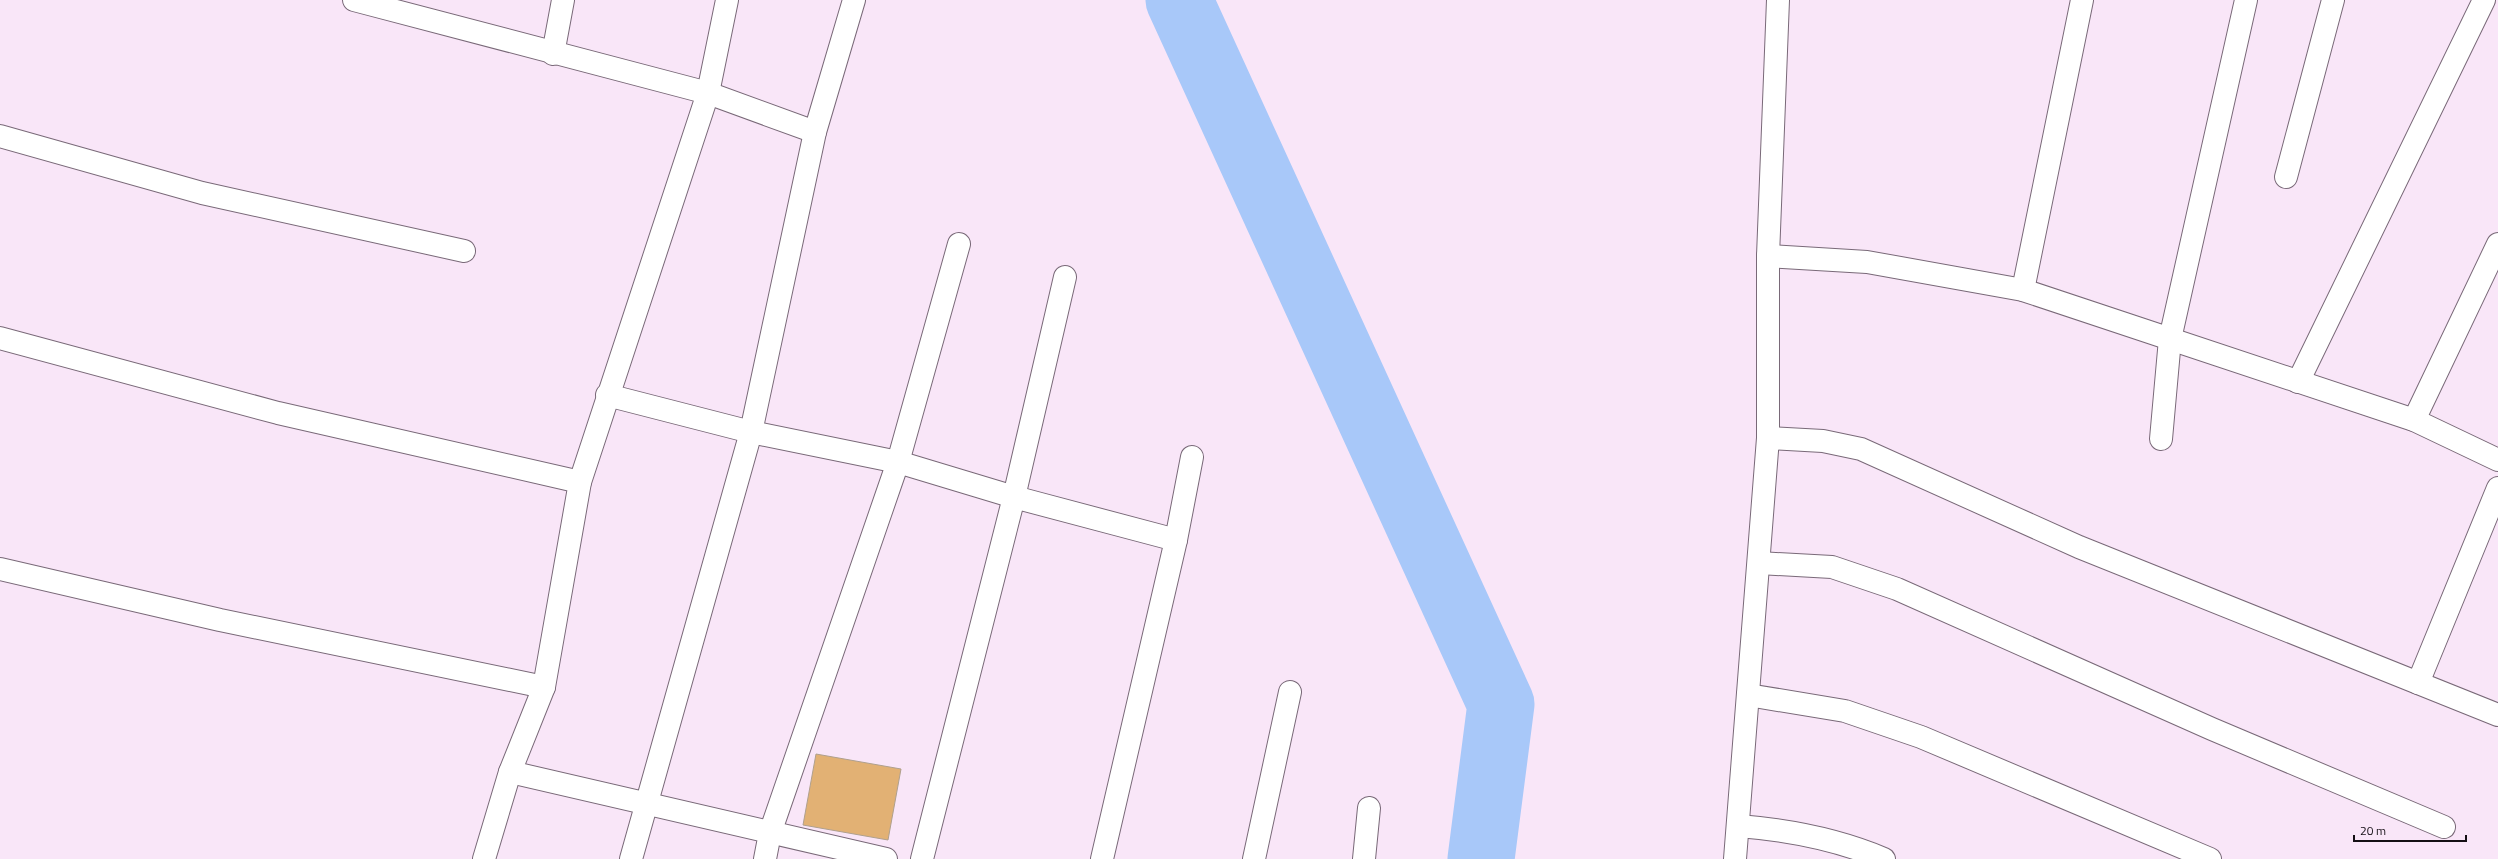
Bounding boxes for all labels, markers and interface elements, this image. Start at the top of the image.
scale bar [2354,817,2466,843]
text: 20 m [2360,821,2386,840]

